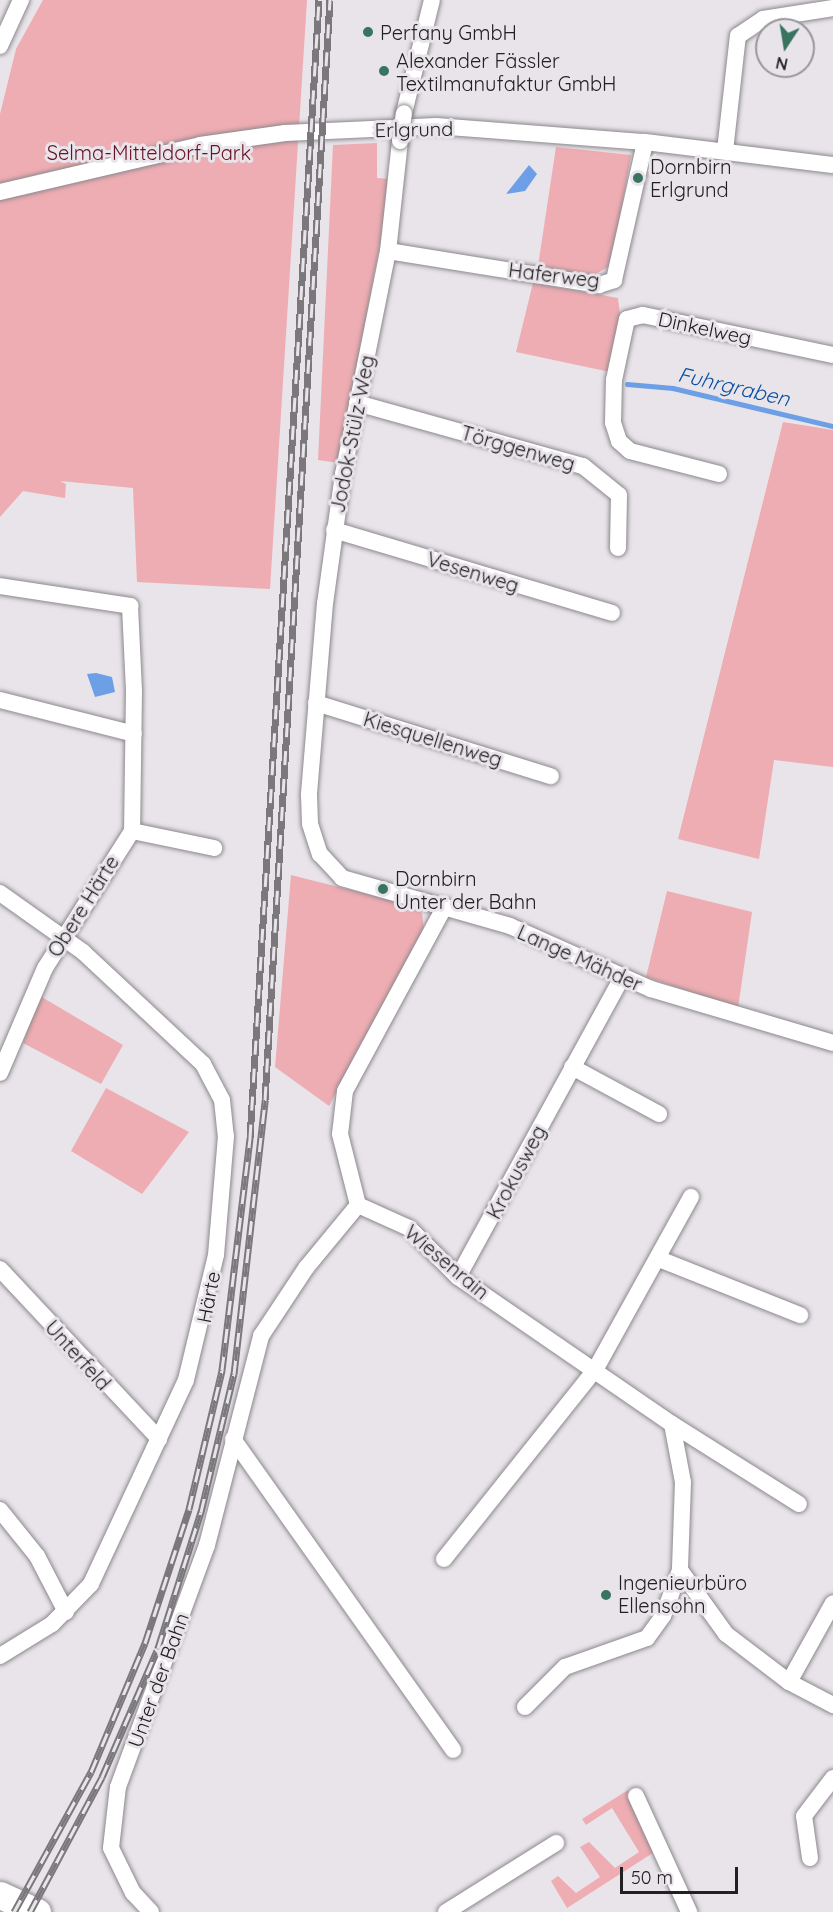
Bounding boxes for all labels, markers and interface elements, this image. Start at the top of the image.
north arrow [755,18,815,78]
place label: Perfany GmbH [380,20,517,44]
marker: Perfany GmbH [361,25,375,39]
place label: Alexander Fässler Textilmanufaktur GmbH [396,48,616,95]
text: N [774,53,790,75]
marker: Alexander Fässler Textilmanufaktur GmbH [377,64,391,78]
street label: Erlgrund [374,116,454,142]
park label: Selma-Mitteldorf-Park [47,140,251,164]
place label: Dornbirn Erlgrund [650,154,732,201]
marker: Dornbirn Erlgrund [631,171,645,185]
street label: Haferweg [507,258,601,292]
street label: Dinkelweg [656,306,754,350]
street label: Jodok-Stülz-Weg [325,353,379,515]
water label: Fuhrgraben [676,361,792,411]
street label: Törggenweg [458,420,578,476]
street label: Vesenweg [424,547,522,597]
street label: Kiesquellenweg [361,706,505,772]
street label: Obere Härte [42,851,124,961]
place label: Dornbirn Unter der Bahn [395,866,537,913]
marker: Dornbirn Unter der Bahn [376,882,390,896]
street label: Lange Mähder [514,920,646,996]
street label: Krokusweg [481,1121,551,1223]
street label: Wiesenrain [400,1220,494,1304]
street label: Härte [191,1269,225,1325]
street label: Unterfeld [40,1315,116,1395]
place label: Ingenieurbüro Ellensohn [618,1571,747,1618]
marker: Ingenieurbüro Ellensohn [599,1588,613,1602]
street label: Unter der Bahn [123,1609,193,1751]
scale bar [623,1855,742,1893]
text: 50 m [631,1866,673,1889]

